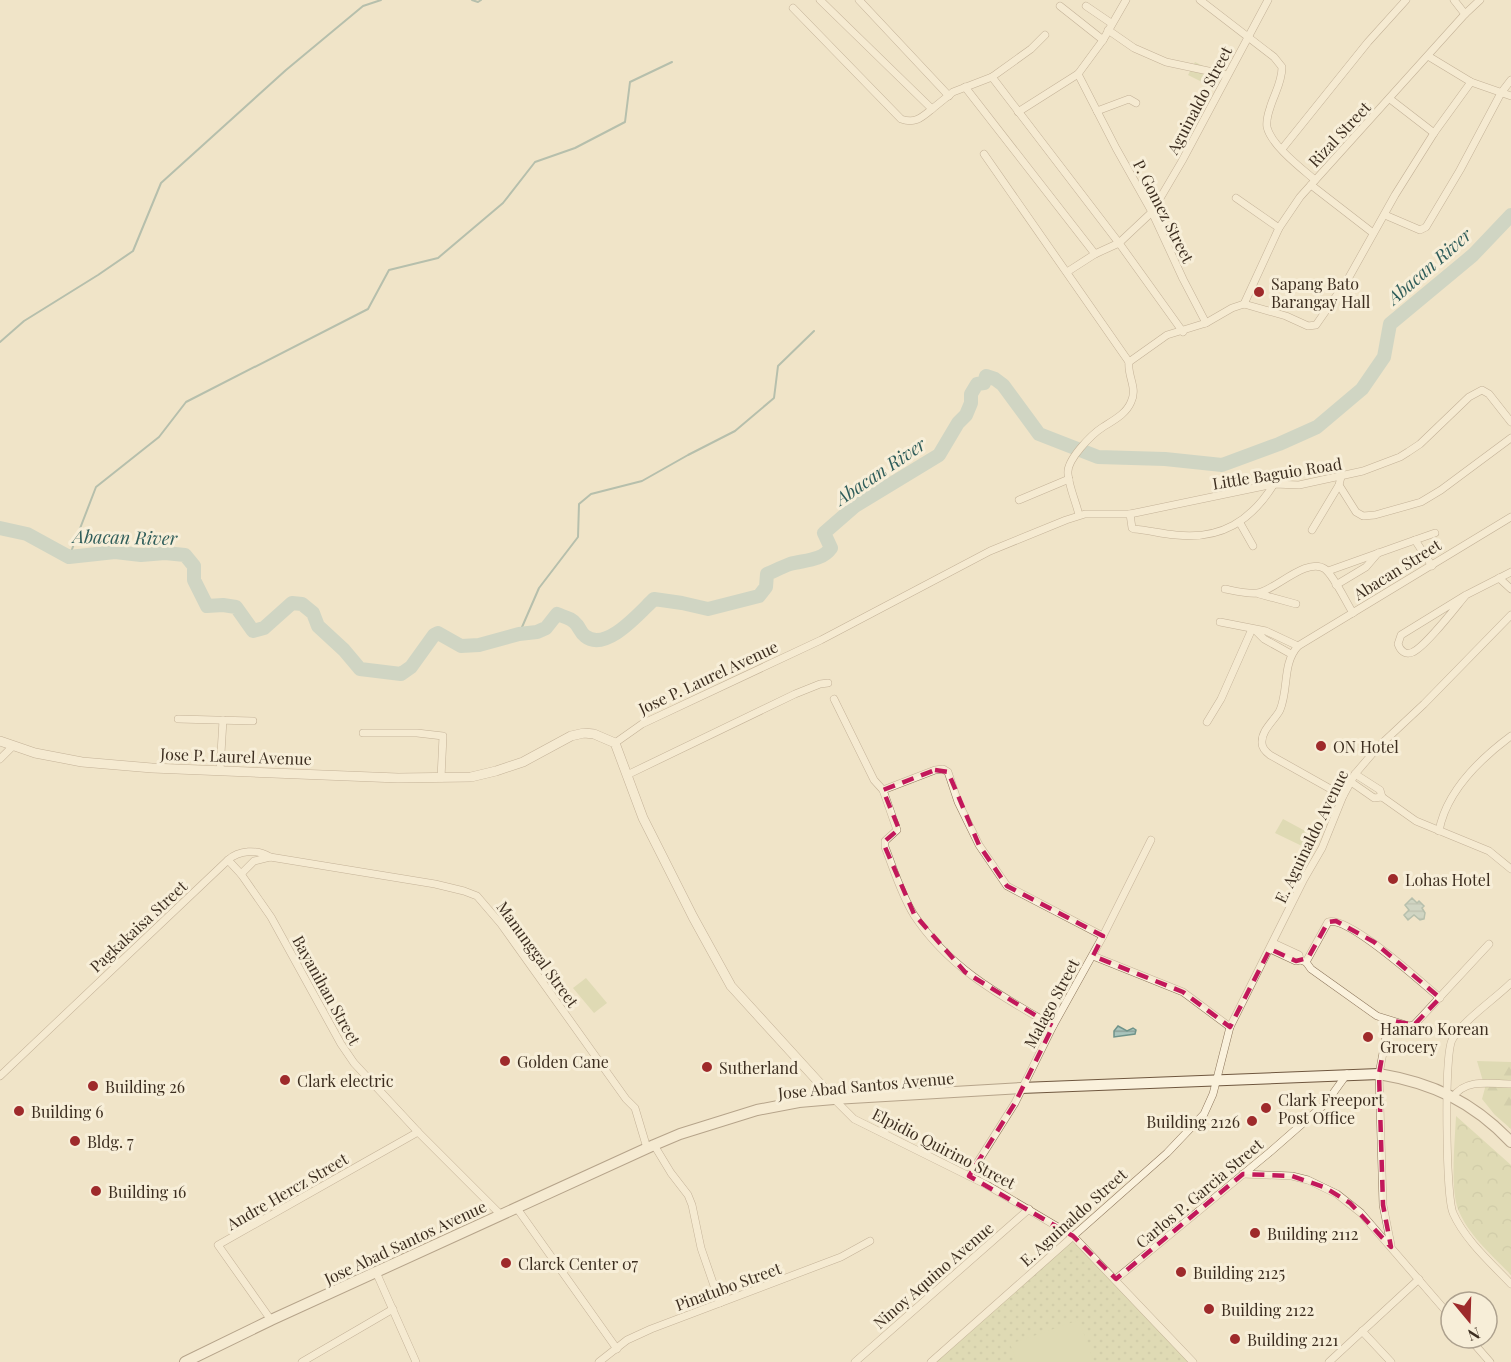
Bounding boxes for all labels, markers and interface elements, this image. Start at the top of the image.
street label: Aguinaldo Street [1161,42,1236,159]
street label: Rizal Street [1303,97,1375,171]
street label: P. Gomez Street [1129,156,1199,266]
water label: Abacan River [1380,222,1477,311]
place label: Sapang Bato Barangay Hall [1271,273,1371,312]
marker: Sapang Bato Barangay Hall [1252,285,1266,299]
water label: Abacan River [828,431,931,511]
street label: Little Baguio Road [1211,452,1343,494]
water label: Abacan River [71,524,179,550]
street label: Abacan Street [1348,534,1445,605]
street label: Jose P. Laurel Avenue [634,635,781,719]
place label: ON Hotel [1333,736,1399,757]
marker: ON Hotel [1314,739,1328,753]
street label: Jose P. Laurel Avenue [159,743,312,769]
street label: E. Aguinaldo Avenue [1270,766,1352,906]
place label: Lohas Hotel [1405,869,1491,890]
marker: Lohas Hotel [1386,872,1400,886]
street label: Pagkakaisa Street [85,875,191,976]
street label: Manunggal Street [492,897,584,1012]
street label: Bayanihan Street [288,932,366,1049]
street label: Malago Street [1019,954,1084,1051]
place label: Hanaro Korean Grocery [1380,1018,1489,1057]
marker: Hanaro Korean Grocery [1361,1030,1375,1044]
place label: Golden Cane [517,1051,609,1072]
marker: Golden Cane [498,1054,512,1068]
place label: Sutherland [719,1057,798,1078]
marker: Sutherland [700,1060,714,1074]
street label: Jose Abad Santos Avenue [776,1067,955,1103]
place label: Clark electric [297,1070,394,1091]
marker: Clark electric [278,1073,292,1087]
place label: Building 26 [105,1076,185,1097]
marker: Building 26 [86,1079,100,1093]
place label: Clark Freeport Post Office [1278,1089,1384,1128]
place label: Building 6 [31,1101,103,1122]
marker: Clark Freeport Post Office [1259,1101,1273,1115]
street label: Elpidio Quirino Street [869,1103,1019,1193]
marker: Building 6 [12,1104,26,1118]
place label: Building 2126 [1146,1111,1240,1132]
marker: Building 2126 [1245,1114,1259,1128]
place label: Bldg. 7 [87,1131,134,1152]
street label: Carlos P. Garcia Street [1131,1133,1267,1252]
marker: Bldg. 7 [68,1134,82,1148]
street label: Andre Hercz Street [222,1148,352,1235]
street label: E. Aguinaldo Street [1015,1163,1131,1271]
place label: Building 16 [108,1181,186,1202]
marker: Building 16 [89,1184,103,1198]
street label: Jose Abad Santos Avenue [320,1195,490,1289]
street label: Ninoy Aquino Avenue [868,1217,998,1333]
place label: Building 2112 [1267,1223,1358,1244]
marker: Building 2112 [1248,1226,1262,1240]
place label: Clarck Center 07 [518,1253,639,1274]
marker: Clarck Center 07 [499,1256,513,1270]
street label: Pinatubo Street [672,1257,784,1315]
place label: Building 2125 [1193,1262,1285,1283]
marker: Building 2125 [1174,1265,1188,1279]
north arrow [1439,1290,1499,1350]
place label: Building 2122 [1221,1299,1314,1320]
marker: Building 2122 [1202,1302,1216,1316]
text: N [1465,1323,1483,1347]
place label: Building 2121 [1247,1329,1338,1350]
marker: Building 2121 [1228,1332,1242,1346]

